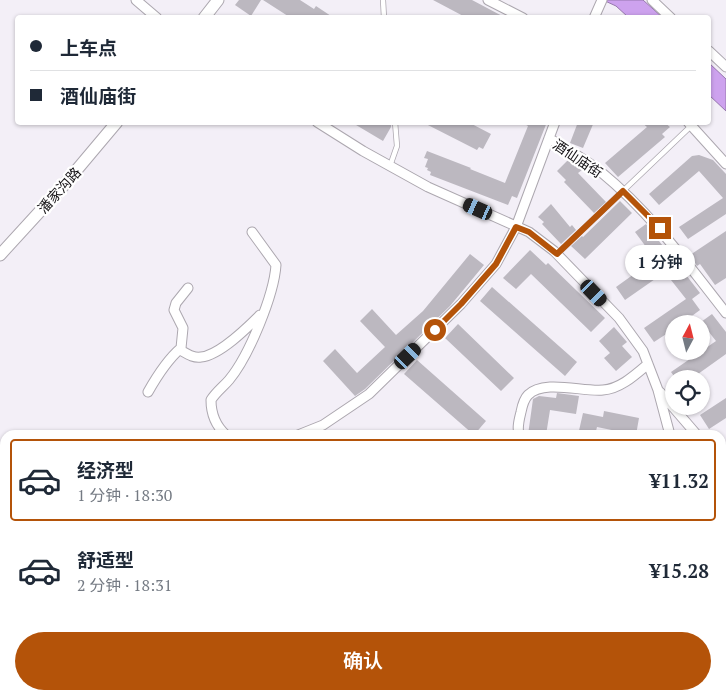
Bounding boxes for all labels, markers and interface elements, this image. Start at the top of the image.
text: 上车点 [60,35,117,60]
text: 酒仙庙街 [60,83,136,108]
street label: 酒仙庙街 [549,134,607,182]
street label: 潘家沟路 [33,163,85,217]
car [461,196,494,222]
route end [649,217,671,239]
callout: 1 分钟 [625,246,695,280]
text: 1 分钟 [637,251,683,273]
car [578,277,609,309]
north arrow [665,315,710,360]
map controls [665,315,710,415]
route start [424,319,446,341]
car [391,340,424,372]
button: locate [665,370,710,415]
text: 经济型 [77,457,134,482]
icon: car [17,458,62,503]
text: ¥11.32 [650,468,709,493]
text: 1 分钟 · 18:30 [77,484,172,506]
text: 舒适型 [77,547,134,572]
icon: car [17,548,62,593]
text: ¥15.28 [650,558,709,583]
text: 2 分钟 · 18:31 [77,574,172,596]
button: 确认 [15,632,711,690]

